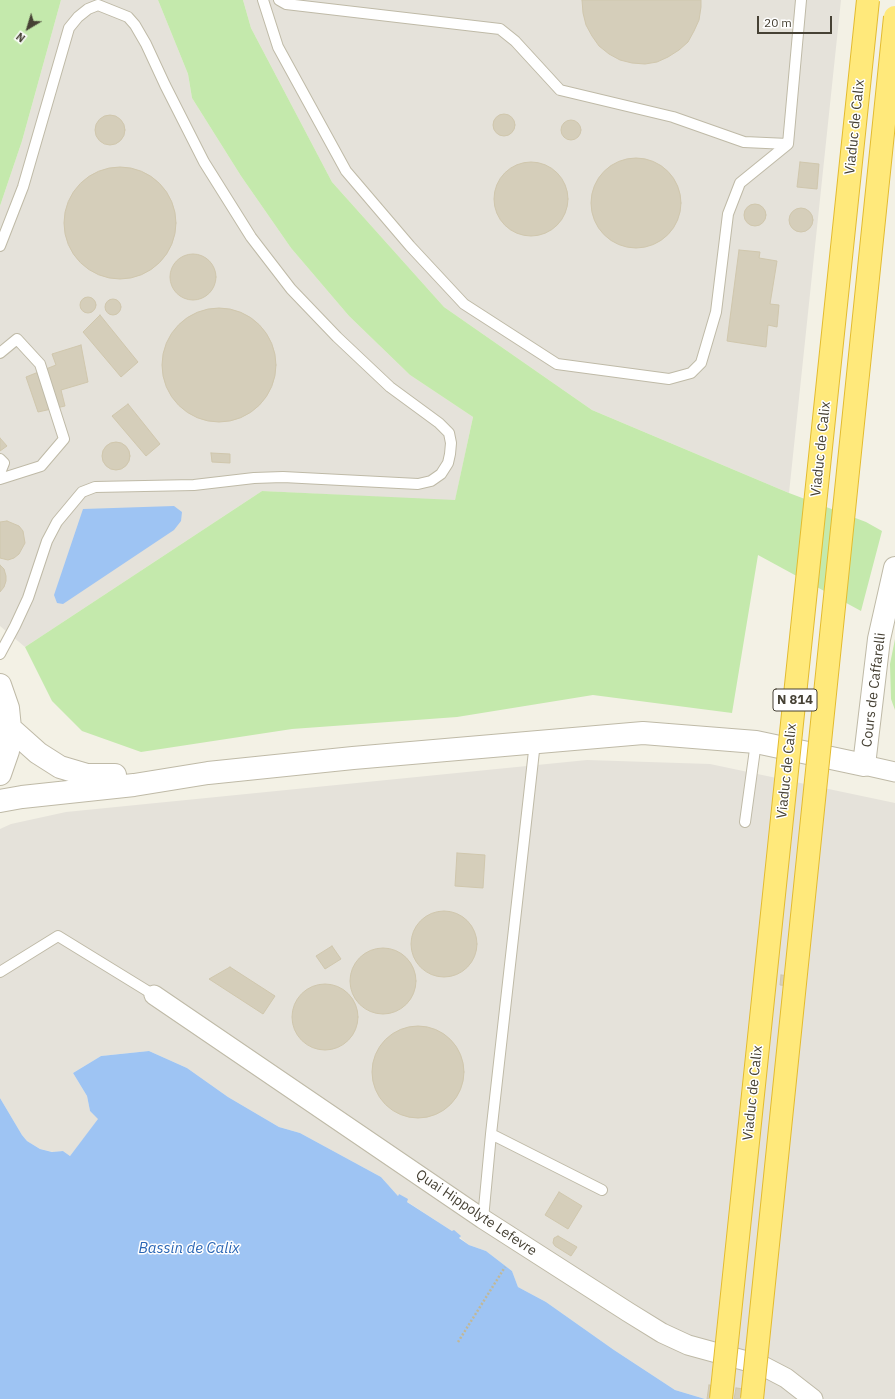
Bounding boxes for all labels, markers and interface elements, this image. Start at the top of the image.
north arrow [8,8,48,48]
scale bar [759,8,834,34]
text: 20 m [764,15,792,30]
text: N [13,29,28,45]
street label: Viaduc de Calix [842,79,868,175]
street label: Viaduc de Calix [808,401,834,497]
street label: Cours de Caffarelli [859,632,889,748]
road number: N 814 [773,689,817,711]
street label: Viaduc de Calix [774,723,800,819]
street label: Viaduc de Calix [740,1045,766,1141]
street label: Quai Hippolyte Lefevre [412,1166,540,1260]
water label: Bassin de Calix [139,1240,239,1258]

